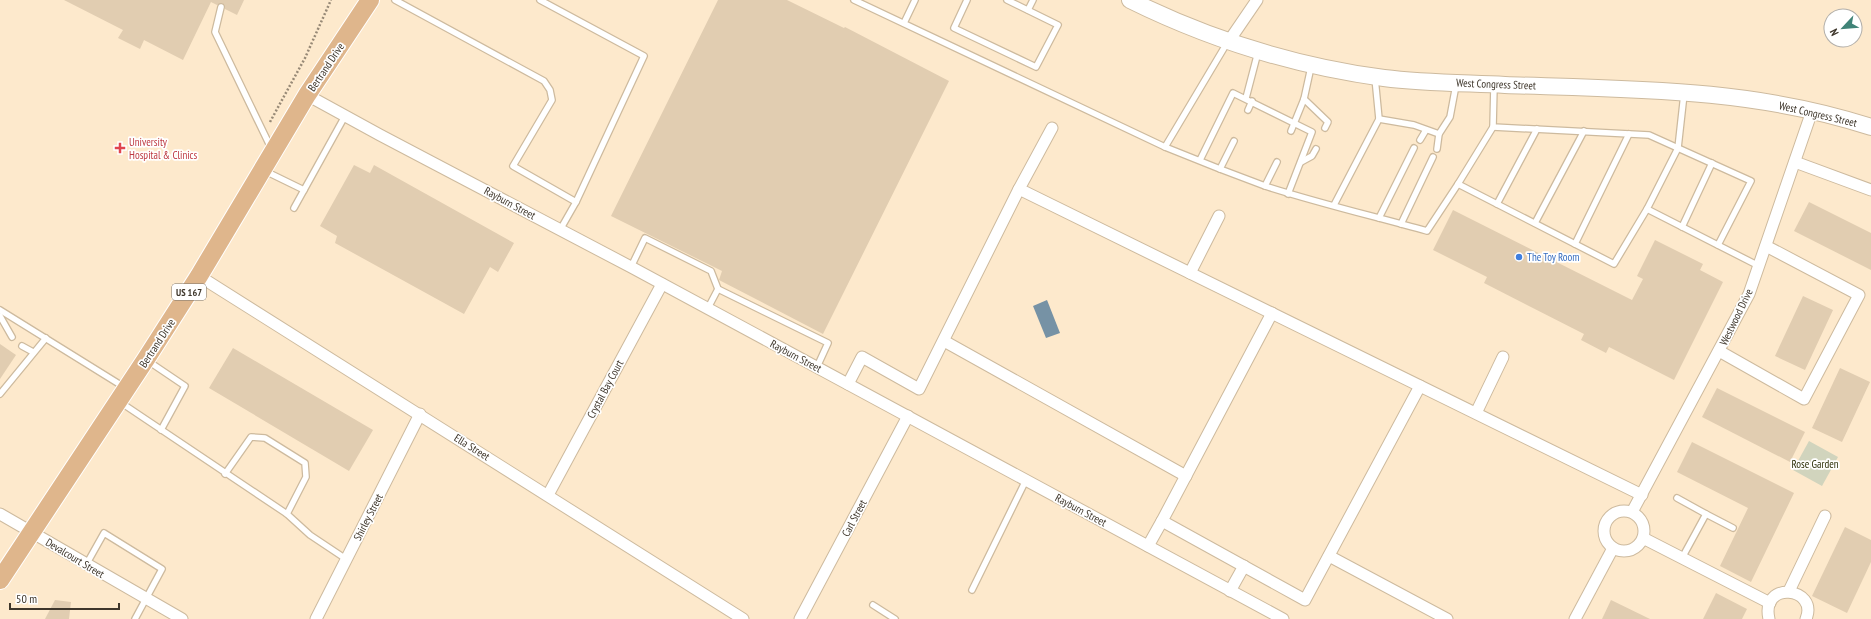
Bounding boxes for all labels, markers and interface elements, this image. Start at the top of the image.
north arrow [1823,8,1863,48]
text: N [1826,27,1842,38]
street label: Bertrand Drive [305,40,348,94]
street label: West Congress Street [1456,76,1536,92]
street label: West Congress Street [1778,98,1858,130]
place label: University Hospital & Clinics [129,135,198,162]
marker: University Hospital & Clinics [114,142,126,154]
street label: Rayburn Street [482,184,538,222]
place label: The Toy Room [1527,250,1579,264]
marker: The Toy Room [1514,252,1524,262]
road number: US 167 [172,284,206,300]
street label: Westwood Drive [1716,286,1756,348]
street label: Bertrand Drive [136,316,178,370]
street label: Rayburn Street [768,337,824,375]
street label: Crystal Bay Court [584,357,626,421]
street label: Ella Street [452,431,492,463]
park label: Rose Garden [1791,457,1839,471]
street label: Shirley Street [350,491,386,543]
street label: Rayburn Street [1053,491,1109,529]
street label: Carl Street [838,497,870,539]
street label: Devalcourt Street [43,535,107,581]
scale bar [10,585,119,611]
text: 50 m [16,591,37,606]

